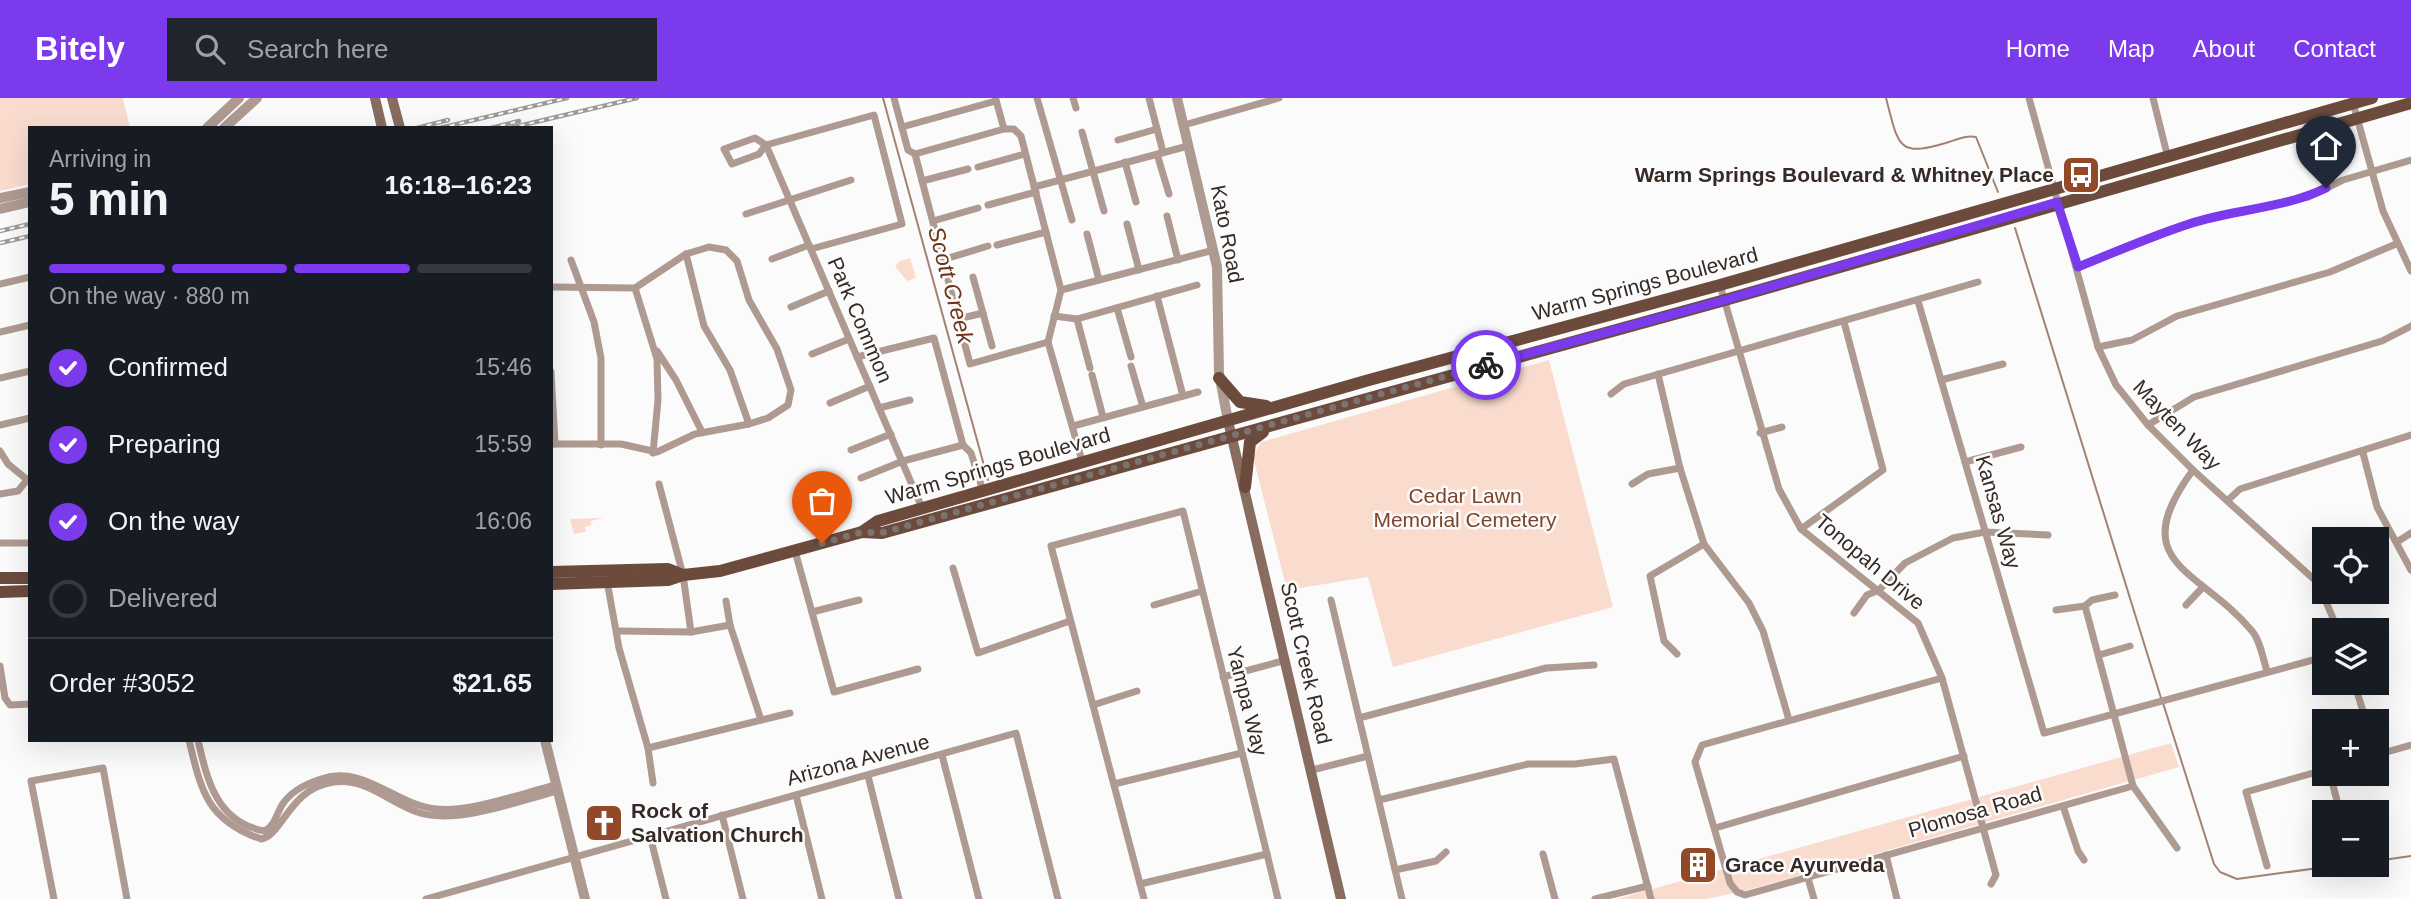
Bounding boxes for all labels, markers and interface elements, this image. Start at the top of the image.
search box [167,18,657,81]
text: Bitely [35,30,125,67]
icon: search [191,30,229,68]
text: Search here [247,34,389,64]
text: Home [2006,35,2070,62]
text: Map [2108,35,2155,62]
text: About [2193,35,2255,62]
text: Contact [2293,35,2376,62]
pin [2296,116,2356,188]
icon: home [2307,127,2345,165]
text: Arriving in [49,146,151,172]
bus stop icon: Warm Springs Boulevard & Whitney Place [2060,154,2102,196]
place label: Warm Springs Boulevard & Whitney Place [1635,163,2054,186]
text: 16:18–16:23 [385,170,532,200]
text: 5 min [49,173,169,225]
street label: Kato Road [1207,183,1248,285]
water label: Scott Creek [923,224,979,348]
street label: Warm Springs Boulevard [1530,242,1760,325]
street label: Park Common [824,254,897,386]
text: On the way · 880 m [49,283,250,309]
courier [1451,330,1521,400]
icon: bike [1467,346,1505,384]
icon: check [49,349,87,387]
text: Confirmed [108,352,228,382]
text: 15:46 [474,354,532,380]
street label: Mayten Way [2129,375,2226,475]
street label: Warm Springs Boulevard [883,422,1113,509]
icon: check [49,426,87,464]
text: Preparing [108,429,221,459]
text: 15:59 [474,431,532,457]
street label: Kansas Way [1971,452,2026,572]
pin [792,471,852,543]
icon: bag [803,482,841,520]
park label: Cedar Lawn Memorial Cemetery [1373,484,1557,531]
icon: check [49,503,87,541]
text: On the way [108,506,240,536]
text: 16:06 [474,508,532,534]
street label: Tonopah Drive [1811,509,1930,614]
map controls [2312,527,2389,877]
button: locate [2312,527,2389,604]
street label: Scott Creek Road [1277,580,1336,746]
text: Delivered [108,583,218,613]
button: layers [2312,618,2389,695]
street label: Yampa Way [1223,644,1272,758]
text: Order #3052 [49,668,195,698]
text: $21.65 [452,668,532,698]
button: + [2312,709,2389,786]
street label: Arizona Avenue [784,729,932,790]
street label: Plomosa Road [1905,781,2044,842]
place label: Rock of Salvation Church [631,799,804,846]
button: − [2312,800,2389,877]
church icon: Rock of Salvation Church [583,802,625,844]
building icon: Grace Ayurveda [1677,844,1719,886]
place label: Grace Ayurveda [1725,853,1885,876]

